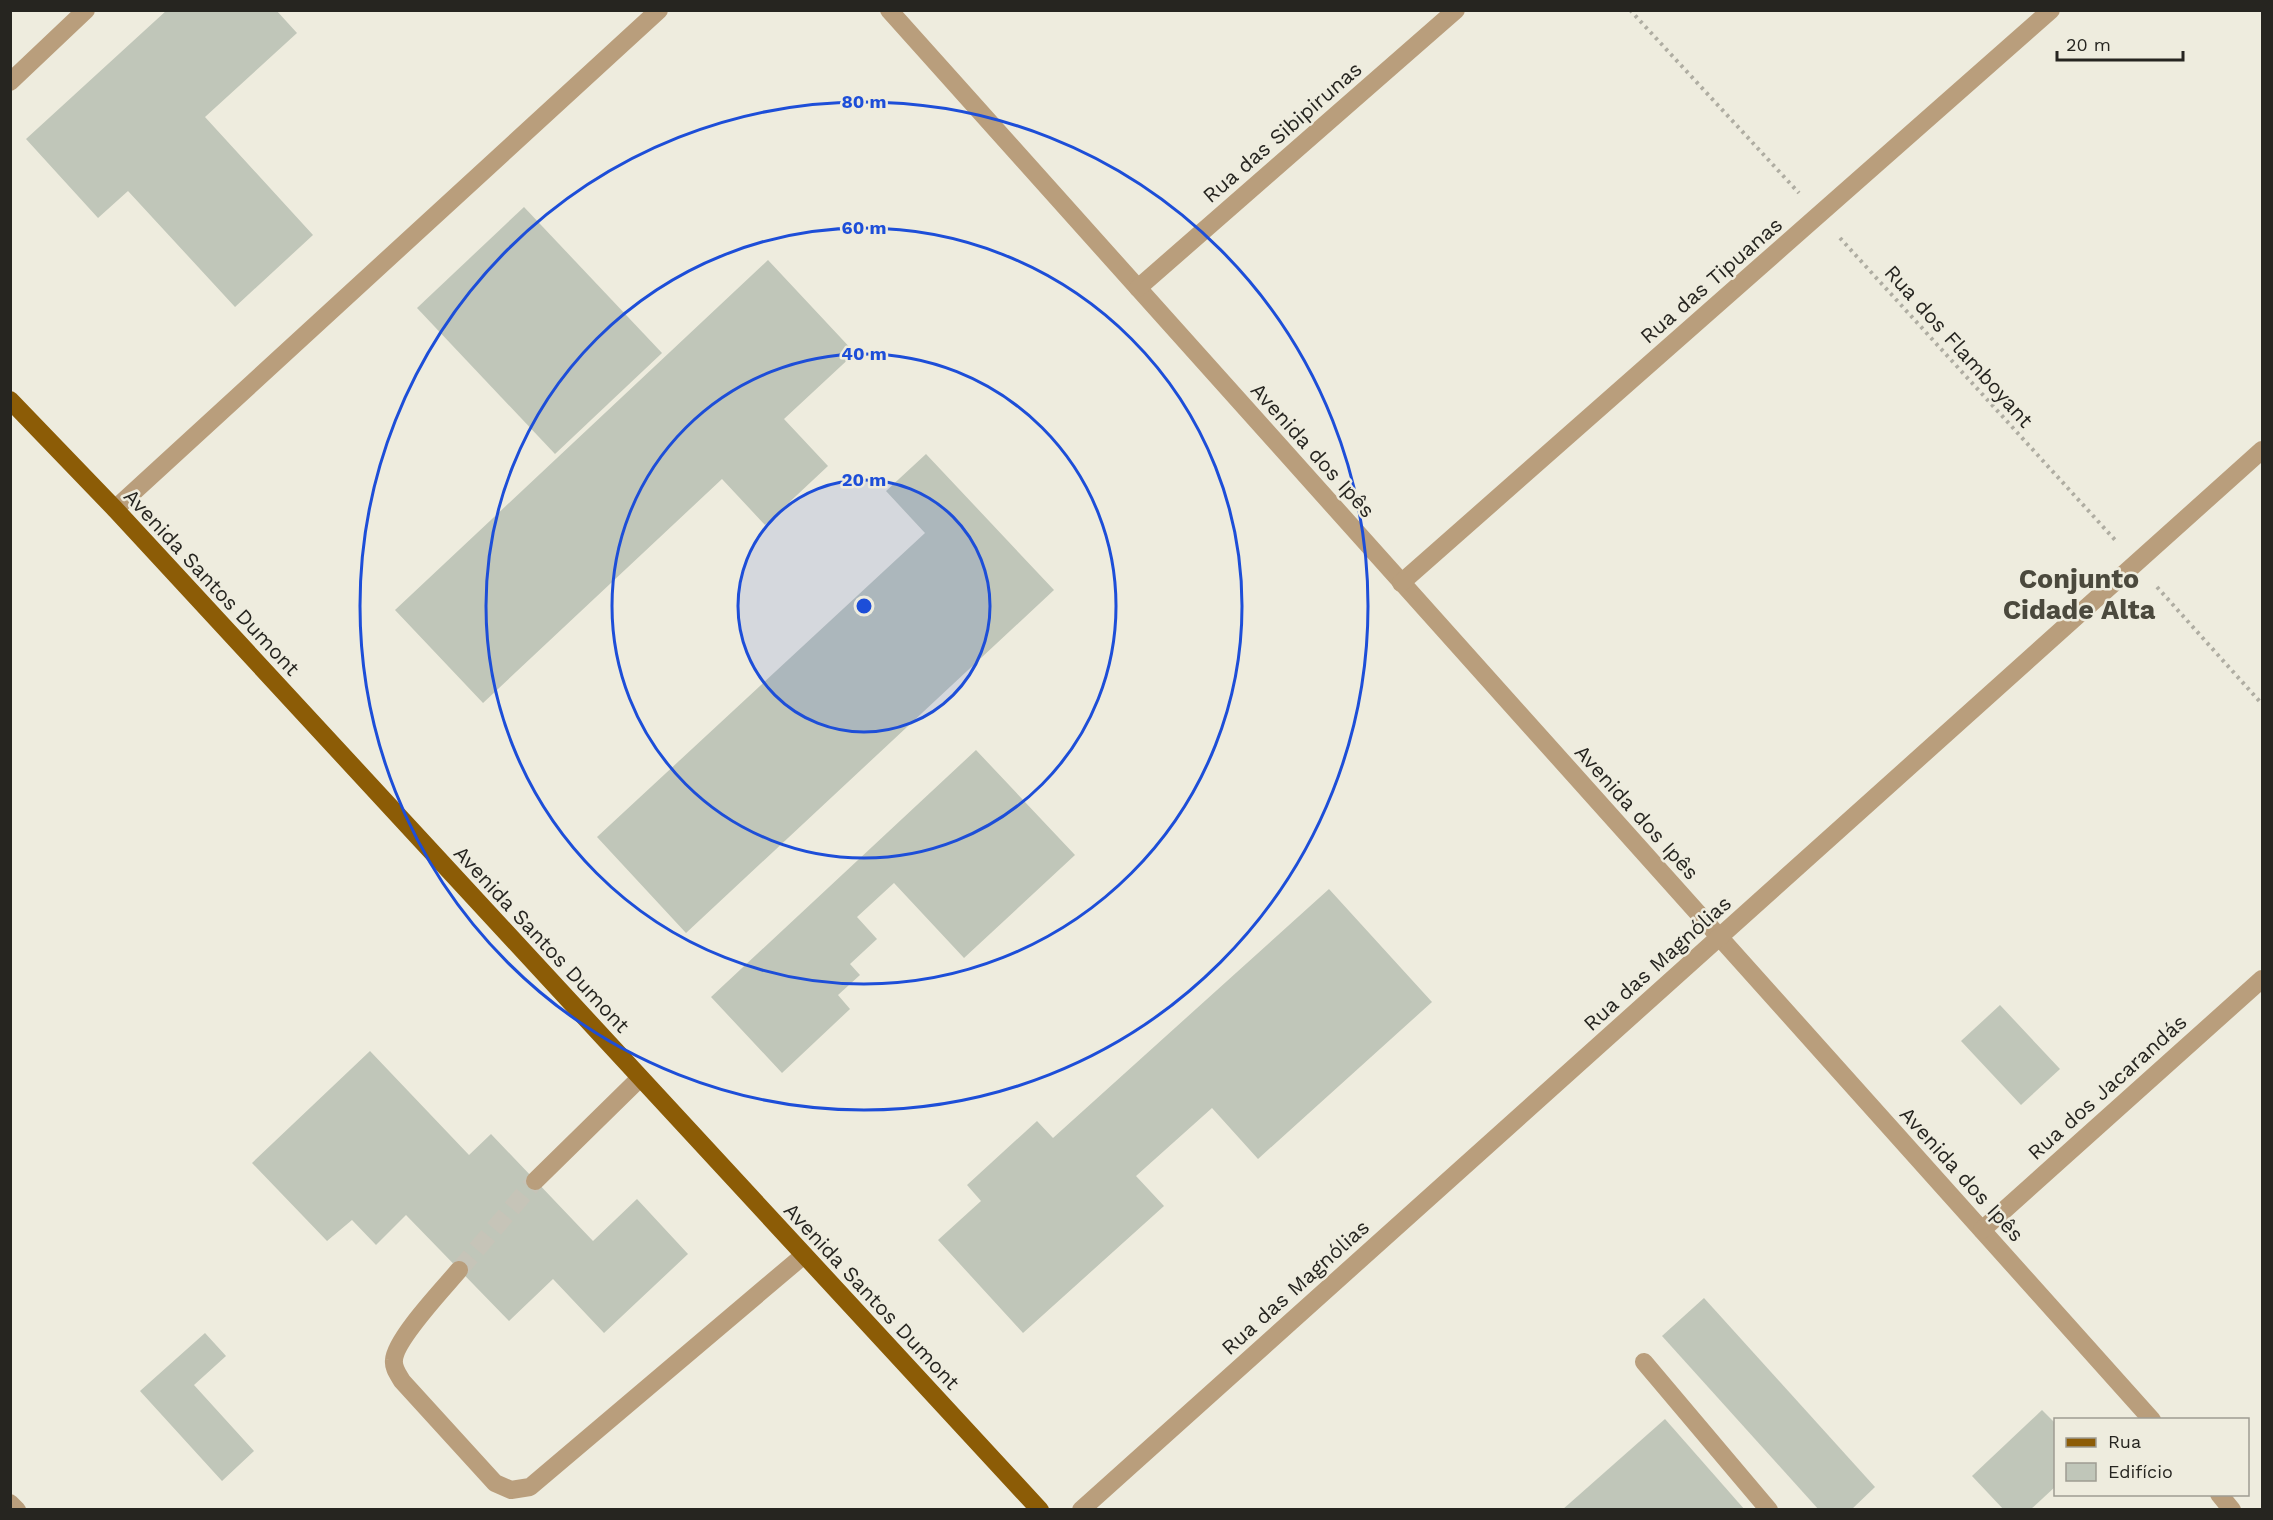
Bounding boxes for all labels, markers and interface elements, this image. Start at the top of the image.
scale bar [2057,24,2183,62]
text: 20 m [2066,34,2111,55]
street label: Rua das Sibipirunas [1197,56,1367,208]
text: 80 m [842,91,886,112]
street label: Rua das Tipuanas [1635,212,1787,348]
text: 60 m [842,217,886,238]
street label: Rua dos Flamboyant [1879,260,2039,433]
text: 40 m [841,343,887,364]
street label: Avenida dos Ipês [1246,377,1380,523]
text: 20 m [842,469,886,490]
street label: Avenida Santos Dumont [119,483,305,681]
district label: Conjunto Cidade Alta [2003,563,2156,626]
centre of rings [854,596,874,616]
street label: Avenida dos Ipês [1570,739,1704,885]
street label: Avenida Santos Dumont [449,840,635,1038]
street label: Rua das Magnólias [1578,890,1736,1036]
street label: Rua dos Jacarandás [2022,1009,2192,1165]
street label: Avenida dos Ipês [1895,1101,2029,1247]
street label: Avenida Santos Dumont [779,1197,965,1395]
street label: Rua das Magnólias [1216,1214,1374,1360]
legend [2054,1418,2249,1496]
text: Rua [2108,1431,2141,1452]
text: Edifício [2108,1461,2173,1482]

